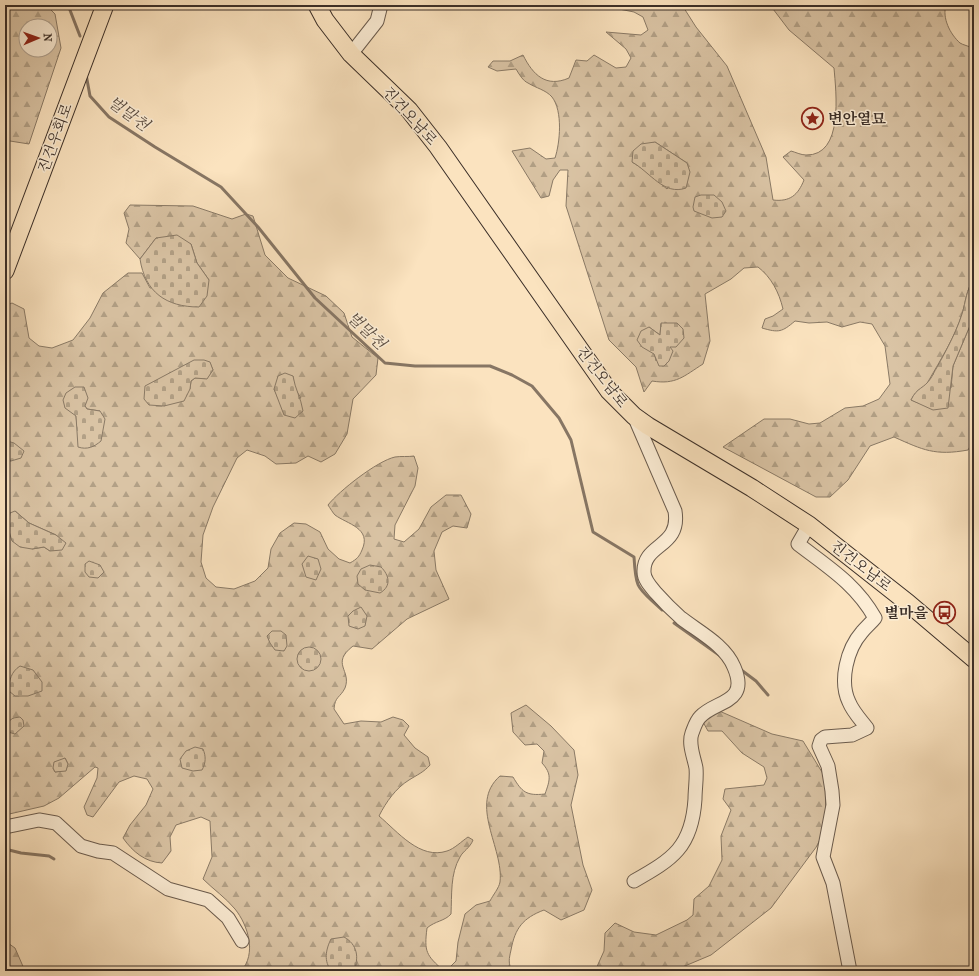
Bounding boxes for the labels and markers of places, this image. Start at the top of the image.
place icon: 변안열묘 [800,106,826,132]
place label: 변안열묘 [828,110,886,128]
bus stop icon: 별마을 [931,600,957,626]
place label: 별마을 [885,604,928,622]

